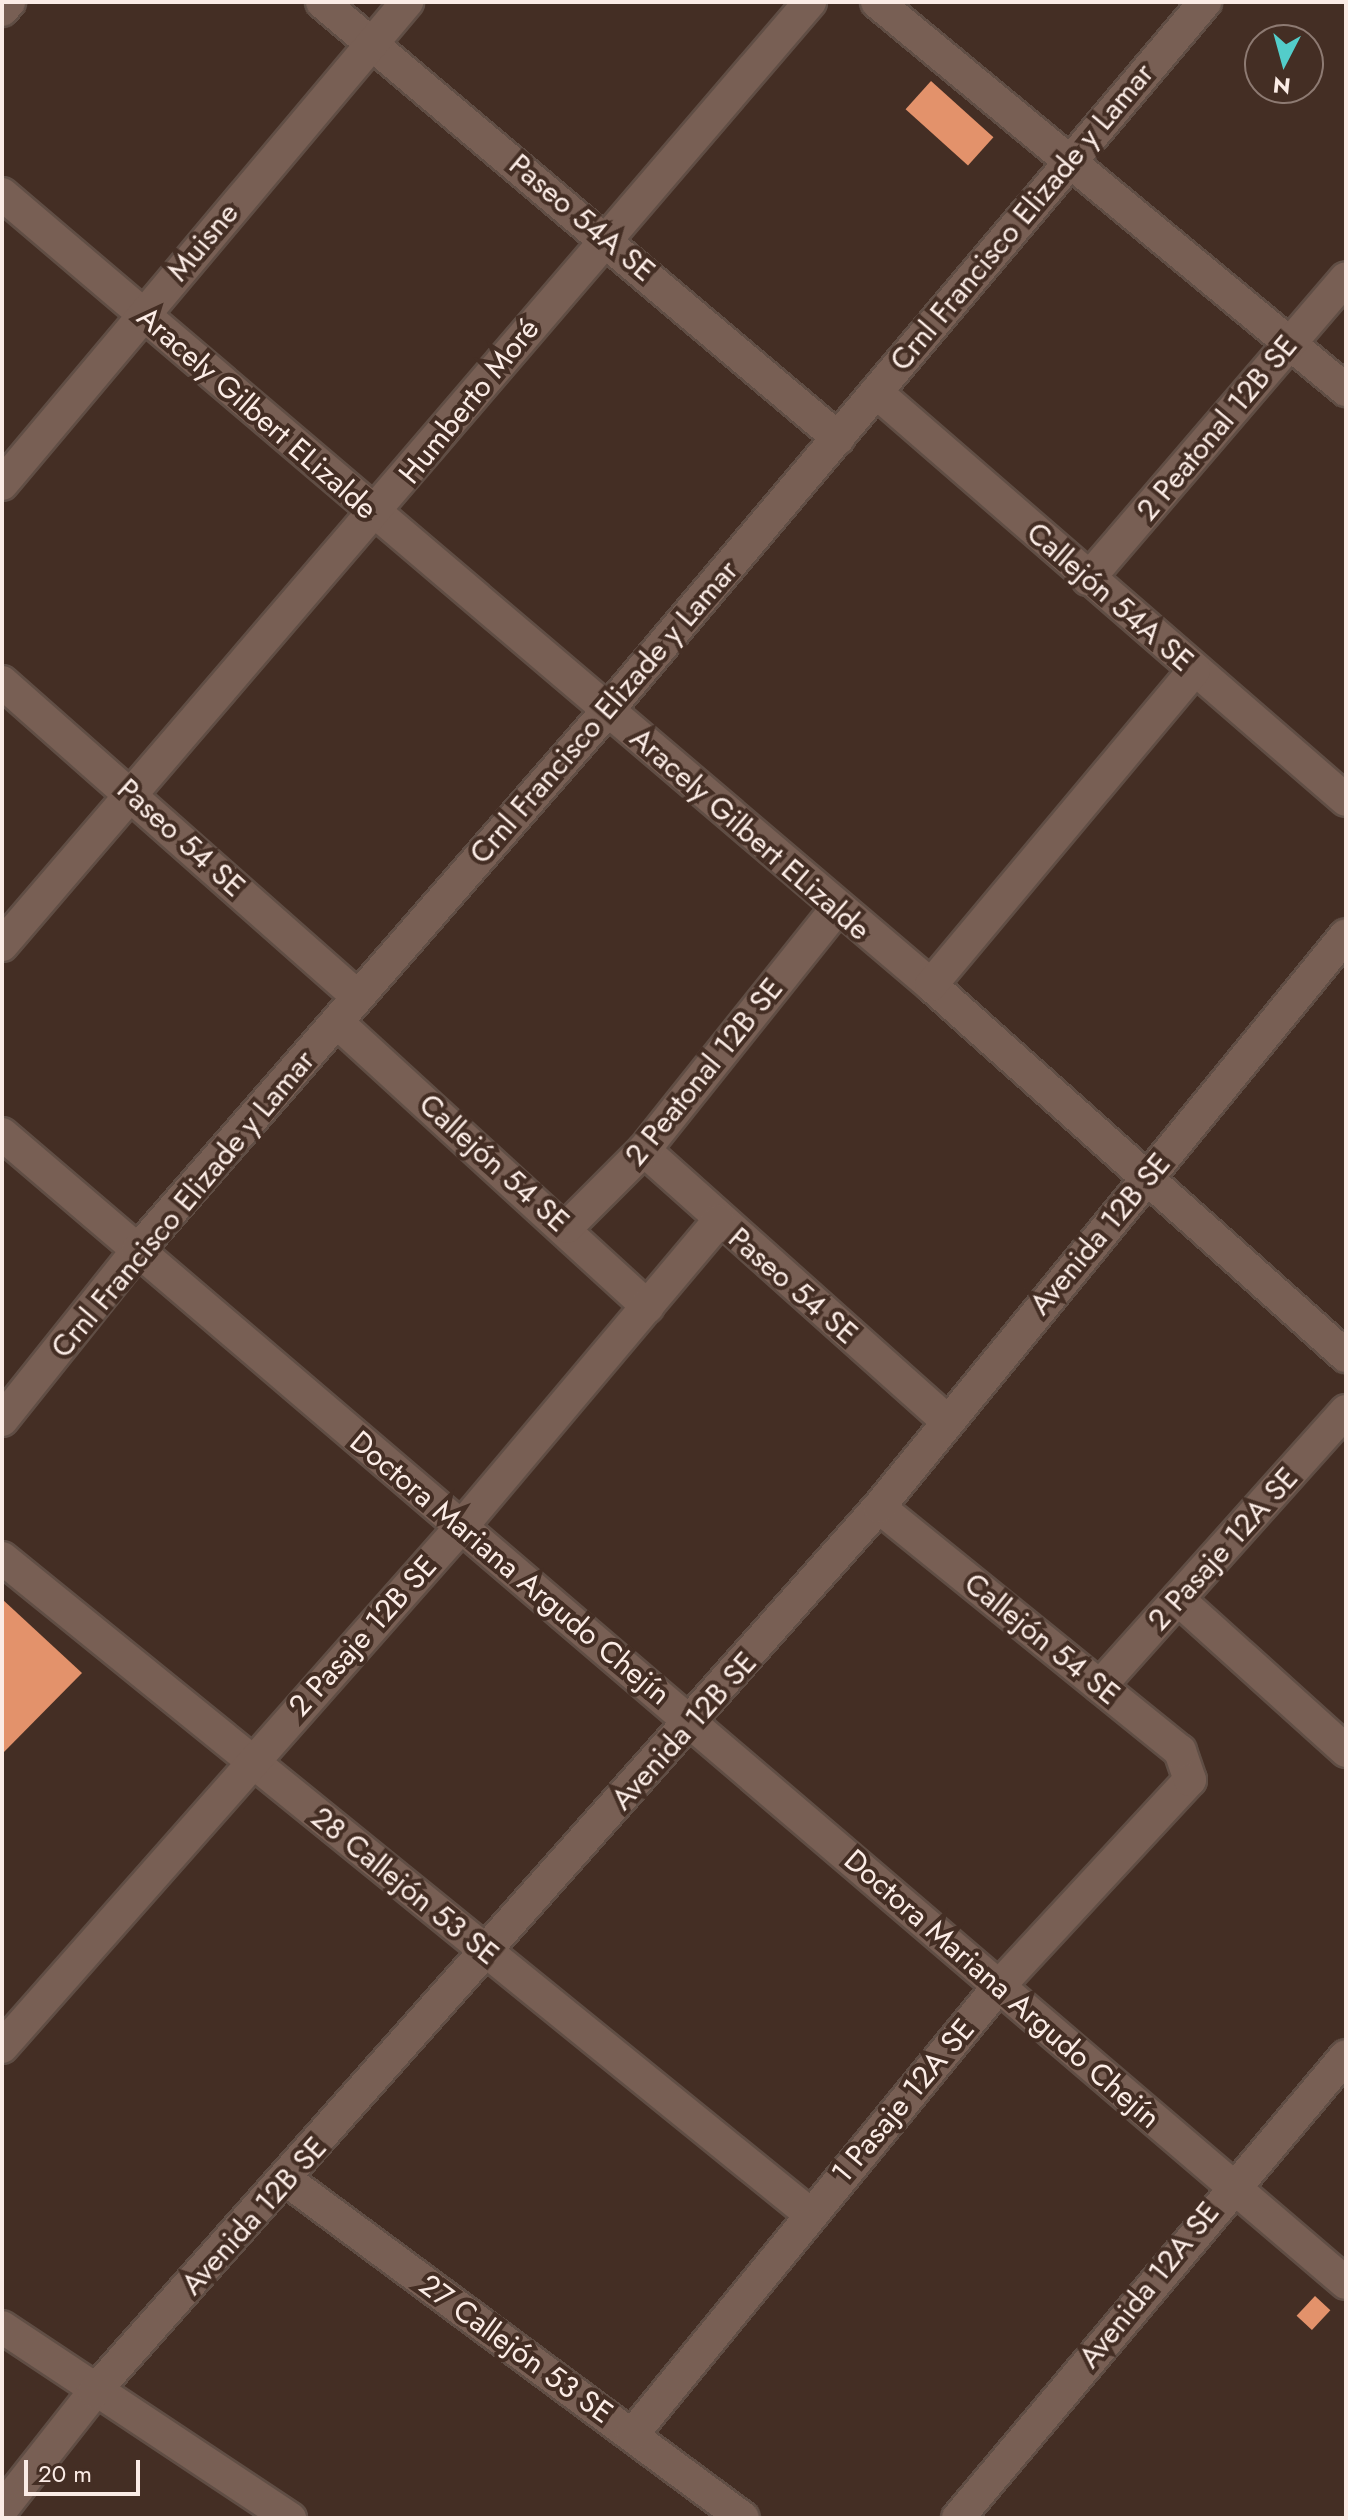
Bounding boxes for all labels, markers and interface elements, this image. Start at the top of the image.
north arrow [1244,24,1324,104]
street label: Crnl Francisco Elizade y Lamar [883,56,1161,378]
text: N [1271,69,1292,103]
street label: Paseo 54A SE [502,147,662,289]
street label: Muisne [160,196,246,288]
street label: Aracely Gilbert ELizalde [130,299,384,527]
street label: Humberto Moré [391,311,547,491]
street label: 2 Peatonal 12B SE [1129,328,1305,528]
street label: Callejón 54A SE [1019,515,1201,679]
street label: Crnl Francisco Elizade y Lamar [462,553,746,871]
street label: Aracely Gilbert ELizalde [623,720,877,948]
street label: Paseo 54 SE [110,771,252,905]
street label: 2 Peatonal 12B SE [618,971,790,1173]
street label: Crnl Francisco Elizade y Lamar [44,1043,322,1365]
street label: Callejón 54 SE [412,1086,576,1240]
street label: Avenida 12B SE [1022,1146,1178,1322]
street label: Paseo 54 SE [721,1220,865,1352]
street label: Doctora Mariana Argudo Chejín [343,1424,677,1712]
street label: 2 Pasaje 12A SE [1140,1460,1306,1638]
street label: 2 Pasaje 12B SE [281,1548,445,1724]
street label: Callejón 54 SE [957,1565,1127,1713]
street label: Avenida 12B SE [604,1645,764,1817]
street label: 28 Callejón 53 SE [304,1799,506,1973]
street label: Doctora Mariana Argudo Chejín [837,1842,1167,2136]
street label: 1 Pasaje 12A SE [824,2012,982,2190]
street label: Avenida 12B SE [174,2130,334,2302]
street label: Avenida 12A SE [1071,2195,1227,2375]
street label: 27 Callejón 53 SE [412,2267,620,2431]
scale bar [28,2444,144,2494]
text: 20 m [38,2456,92,2491]

